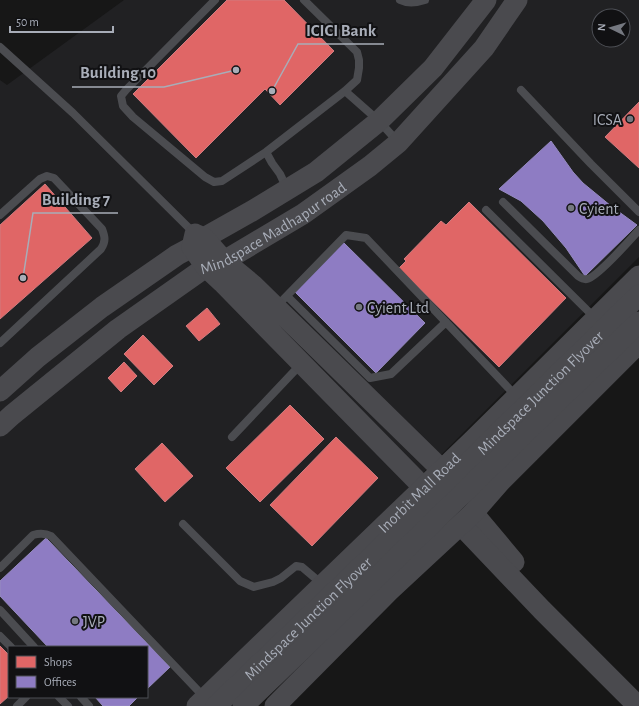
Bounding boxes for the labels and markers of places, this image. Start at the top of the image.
callout: ICICI Bank [298,15,384,44]
callout: Building 10 [72,58,164,87]
place label: ICSA [593,112,622,128]
marker: ICSA [625,114,635,124]
callout: Building 7 [33,184,118,213]
place label: Cyient [579,201,619,218]
marker: Cyient [566,203,576,213]
place label: Cyient Ltd [367,300,429,317]
marker: Cyient Ltd [354,302,364,312]
place label: JVP [83,614,105,630]
marker: JVP [70,616,80,626]

